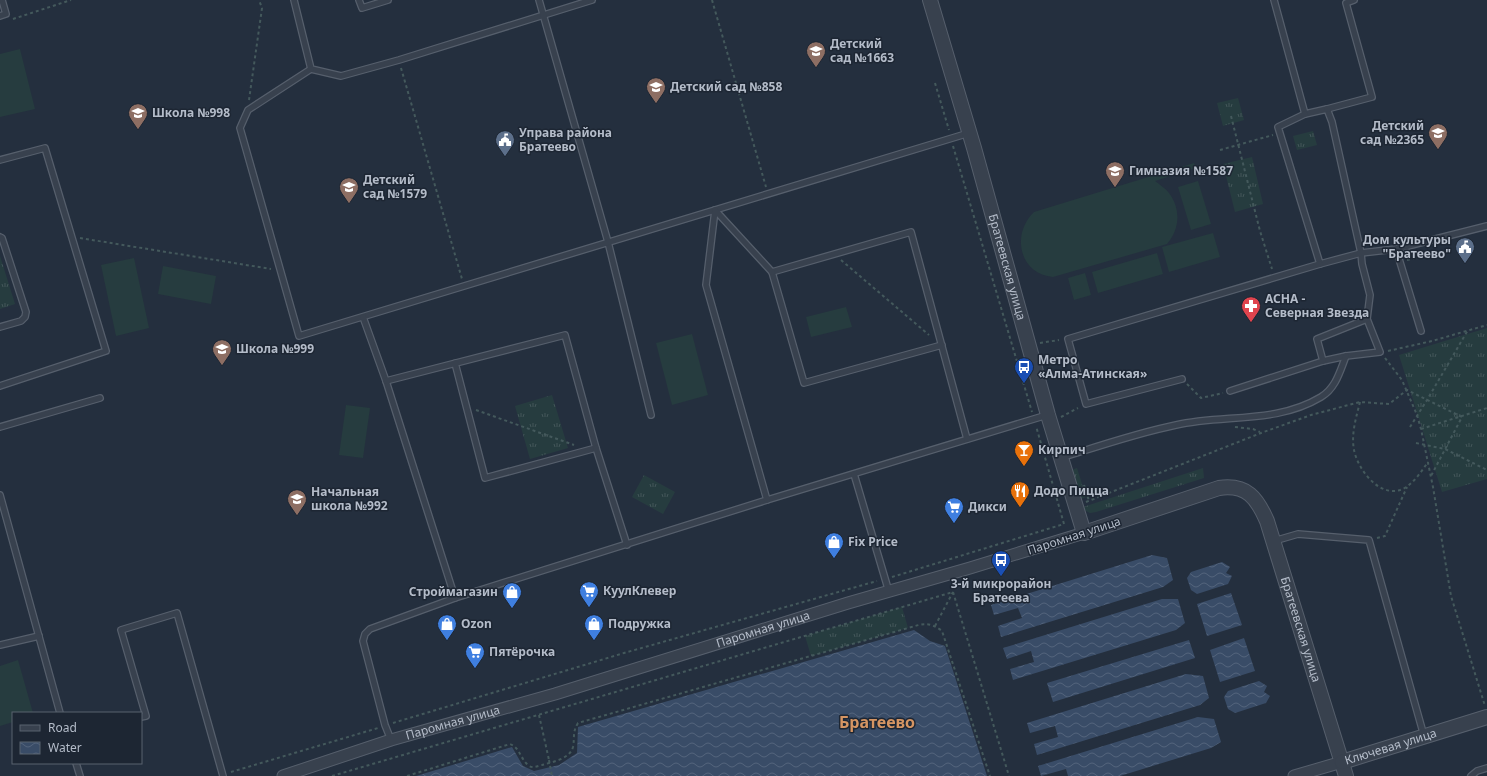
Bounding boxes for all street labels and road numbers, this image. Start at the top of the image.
street label: Братеевская улица [985,212,1030,322]
street label: Паромная улица [1025,512,1123,559]
street label: Братеевская улица [1277,574,1325,684]
street label: Паромная улица [714,606,812,651]
street label: Паромная улица [403,701,502,744]
street label: Ключевая улица [1343,724,1439,769]

